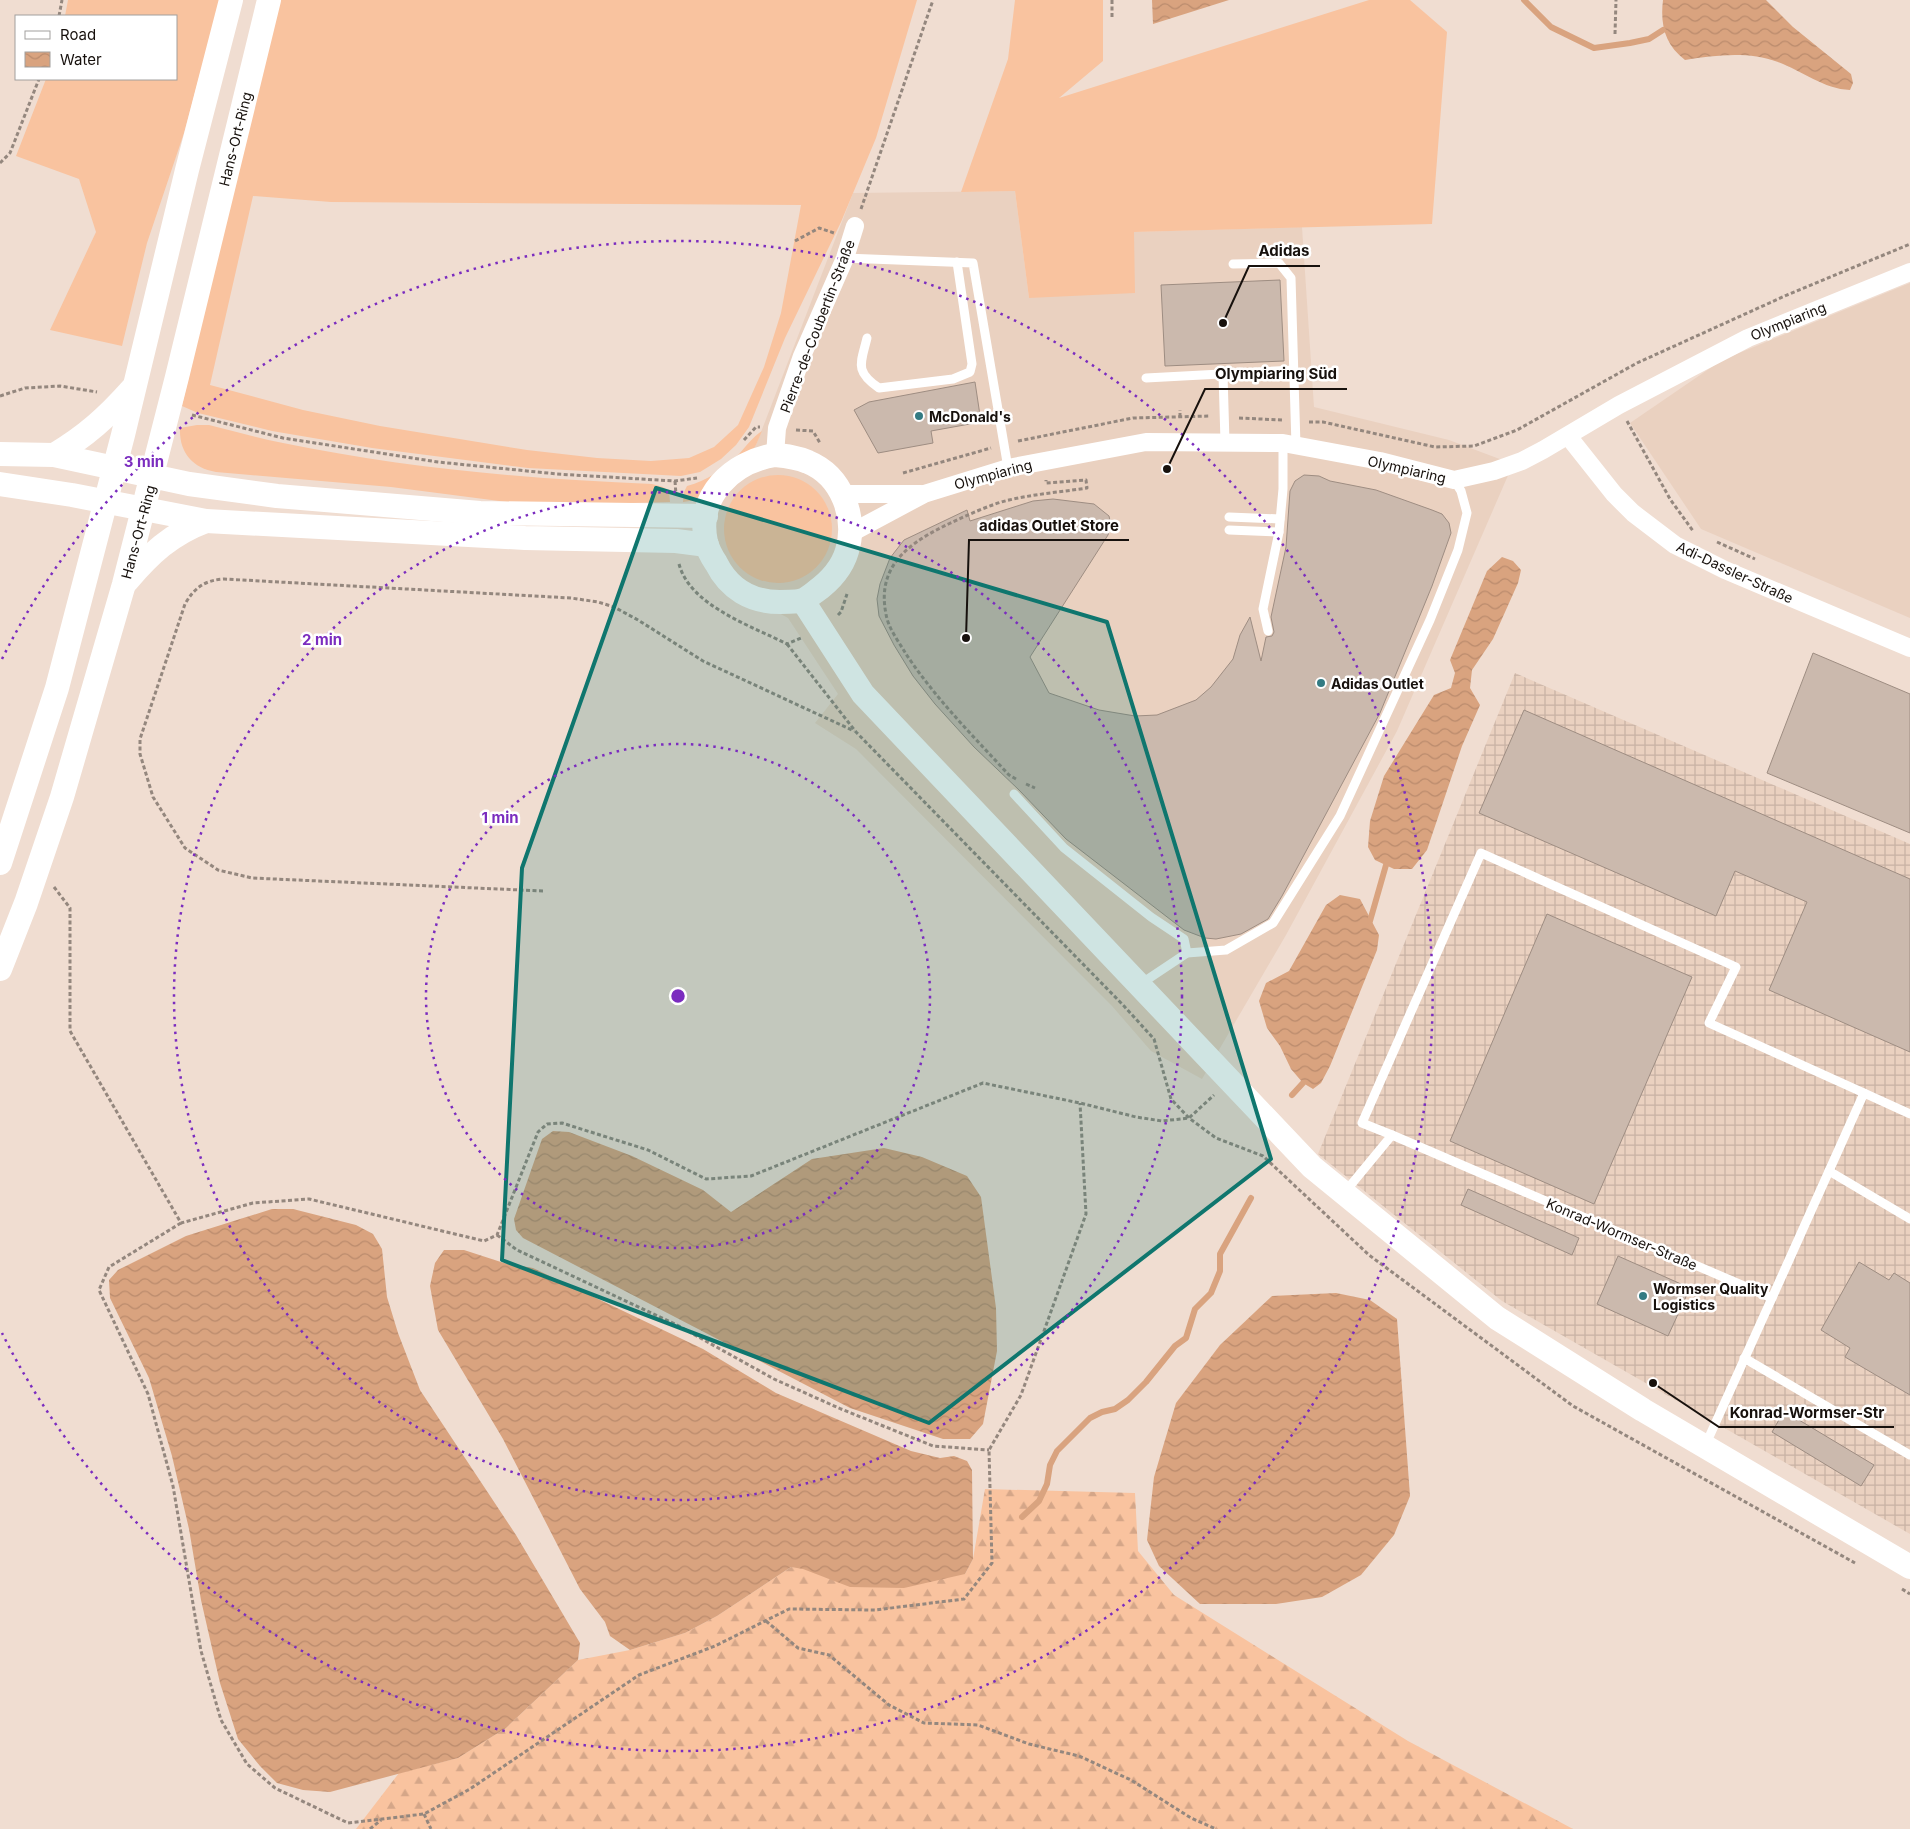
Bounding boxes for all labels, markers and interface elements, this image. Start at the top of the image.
legend [15,15,178,80]
text: Road [60,25,96,44]
text: Water [60,50,102,69]
street label: Hans-Ort-Ring [215,90,255,188]
callout: Adidas [1249,236,1320,266]
street label: Pierre-de-Coubertin-Straße [776,237,858,415]
text: Adidas [1259,241,1309,260]
street label: Olympiaring [1748,298,1828,344]
callout: Olympiaring Süd [1205,359,1347,389]
text: Olympiaring Süd [1215,364,1337,383]
place label: McDonald's [929,408,1011,425]
marker: McDonald's [913,410,925,422]
text: 3 min [124,452,164,471]
street label: Olympiaring [1366,452,1448,486]
street label: Olympiaring [952,455,1034,493]
street label: Hans-Ort-Ring [117,483,159,581]
callout: adidas Outlet Store [969,510,1129,540]
text: adidas Outlet Store [979,516,1119,535]
street label: Adi-Dassler-Straße [1674,537,1796,607]
text: 2 min [302,630,342,649]
place label: Adidas Outlet [1331,675,1424,692]
marker: Adidas Outlet [1315,677,1327,689]
text: 1 min [481,808,519,827]
centre of rings [669,987,687,1005]
street label: Konrad-Wormser-Straße [1544,1194,1700,1274]
place label: Wormser Quality Logistics [1653,1280,1769,1313]
marker: Wormser Quality Logistics [1637,1290,1649,1302]
callout: Konrad-Wormser-Str [1719,1397,1894,1427]
text: Konrad-Wormser-Str [1730,1403,1884,1422]

